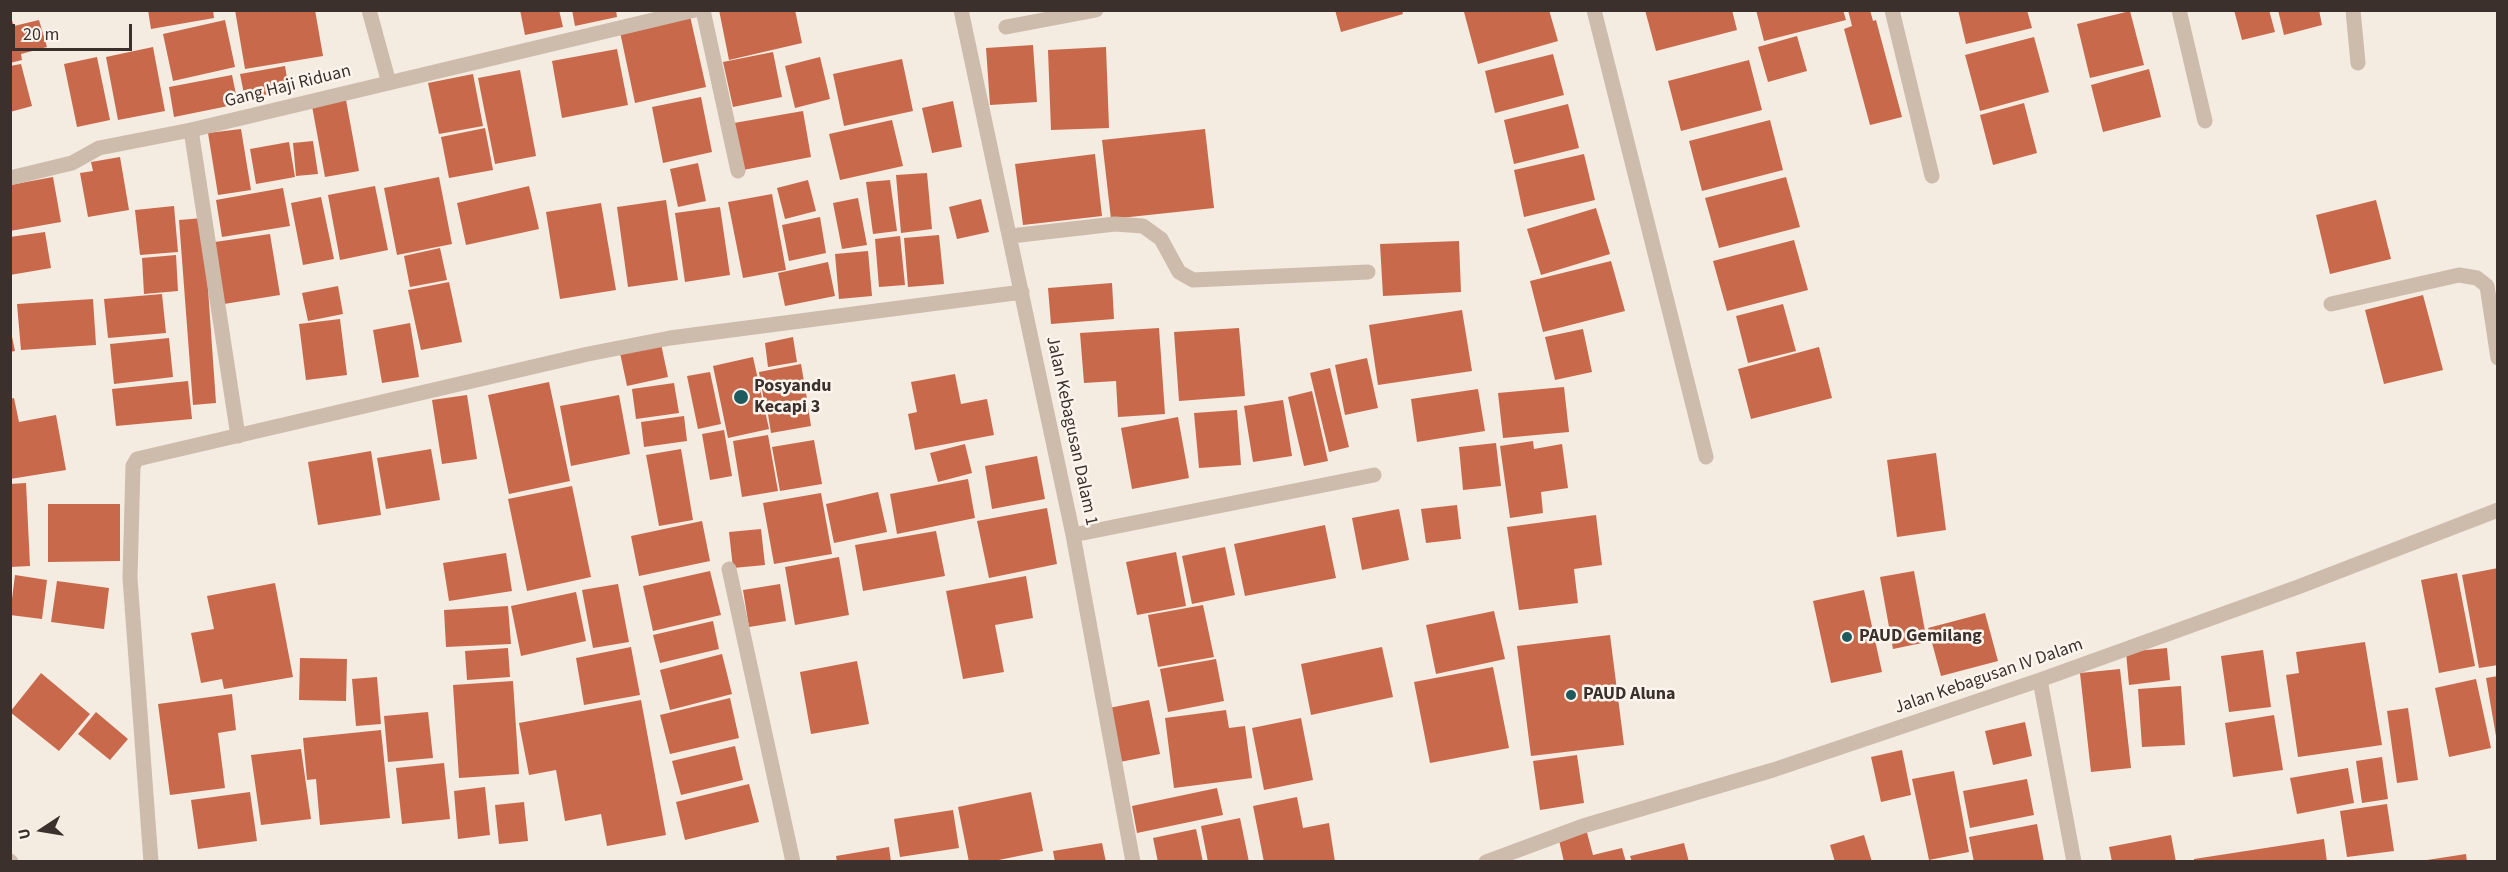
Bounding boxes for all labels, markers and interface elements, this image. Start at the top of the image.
scale bar [15,12,135,50]
text: 20 m [23,22,59,47]
street label: Gang Haji Riduan [223,61,353,113]
street label: Jalan Kebagusan Dalam 1 [1040,334,1102,528]
place label: Posyandu Kecapi 3 [754,376,832,418]
marker: Posyandu Kecapi 3 [732,388,750,406]
place label: PAUD Gemilang [1859,626,1982,648]
marker: PAUD Gemilang [1840,630,1854,644]
street label: Jalan Kebagusan IV Dalam [1892,635,2086,719]
place label: PAUD Aluna [1583,684,1676,706]
marker: PAUD Aluna [1564,688,1578,702]
north arrow [12,800,72,860]
text: U [13,826,36,841]

